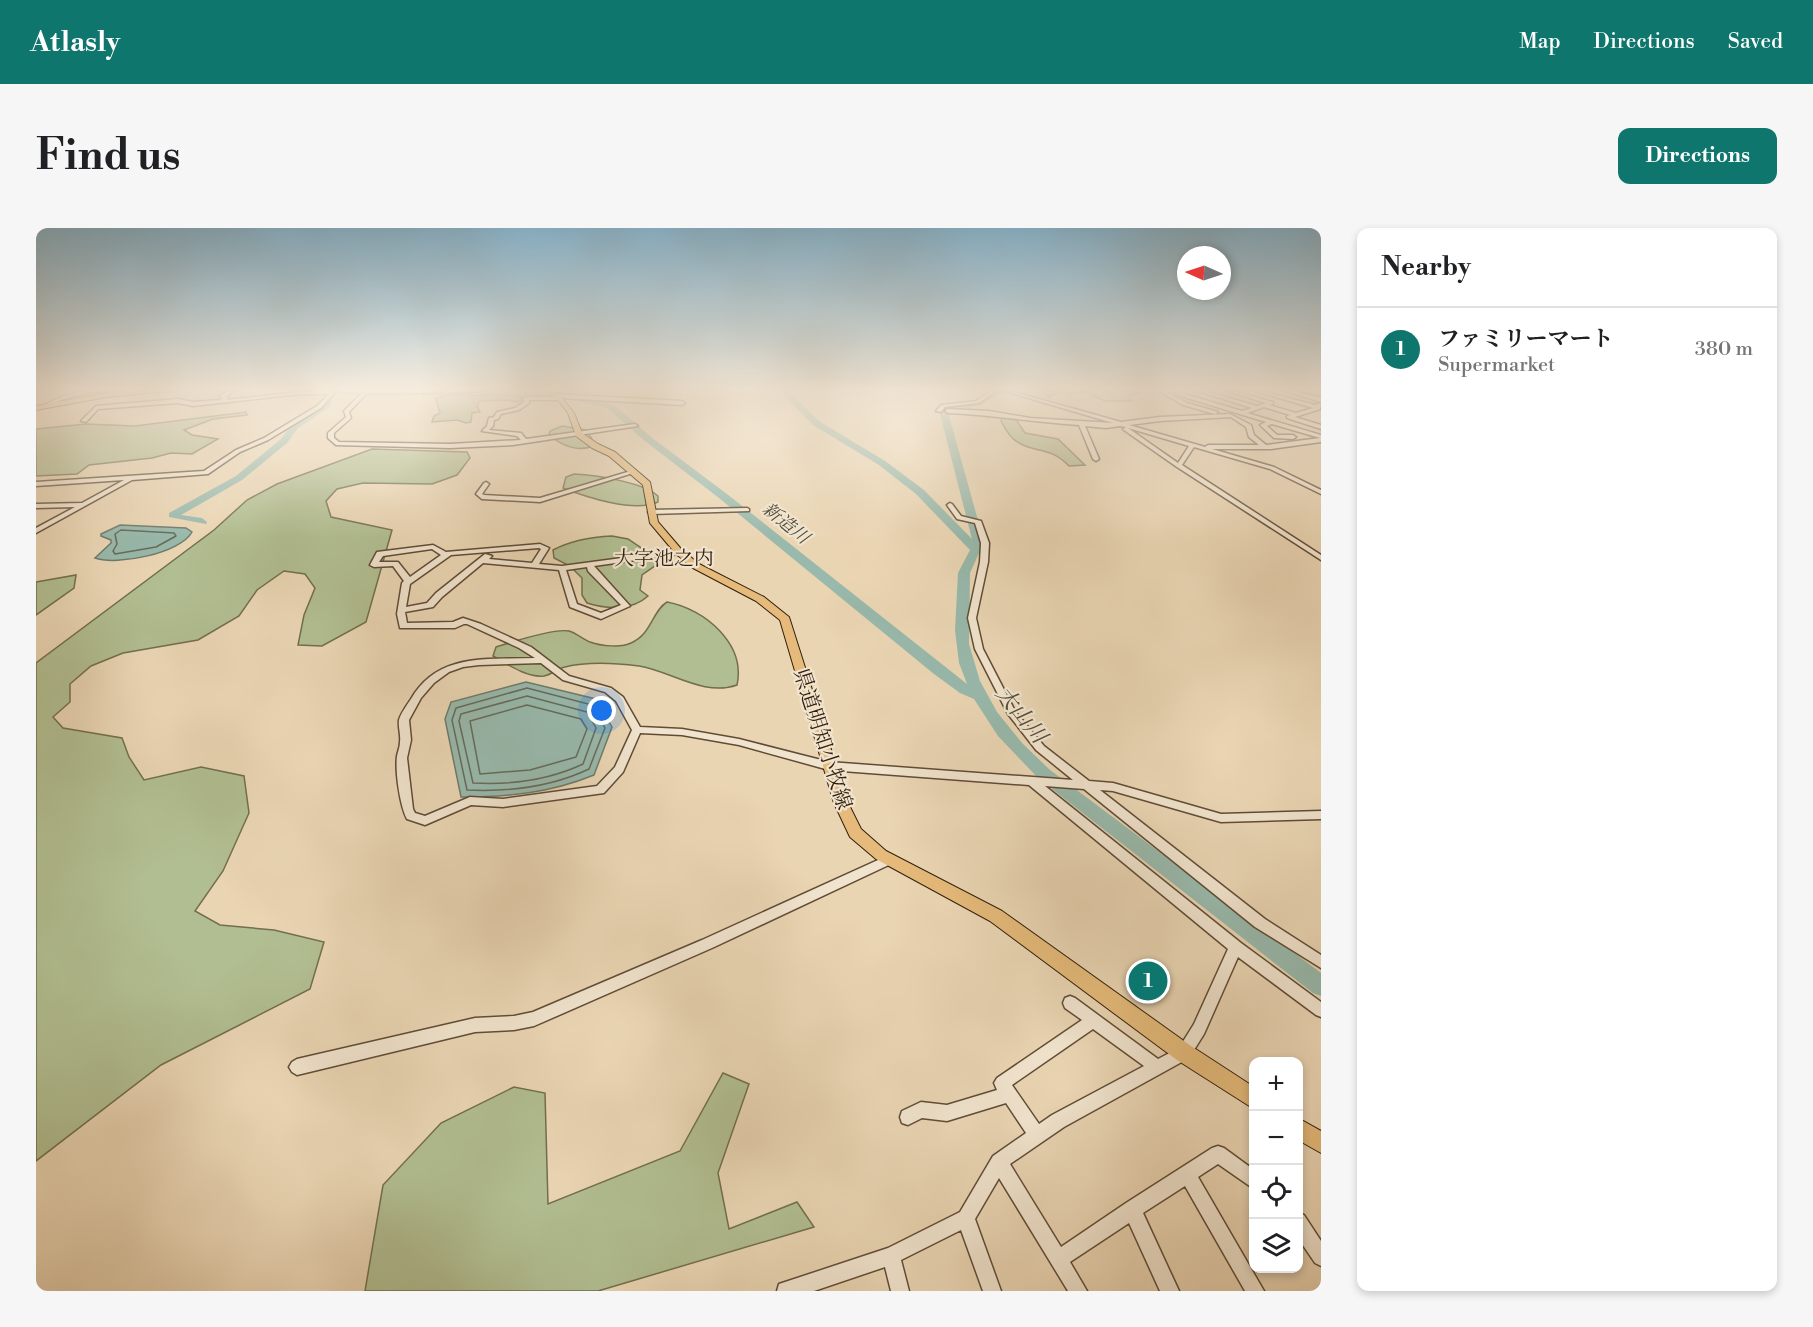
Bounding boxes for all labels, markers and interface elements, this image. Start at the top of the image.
text: Atlasly [30,25,120,60]
text: Map [1519,29,1561,55]
text: Directions [1594,29,1695,55]
text: Saved [1728,29,1783,55]
button: Directions [1618,128,1777,184]
text: Find us [36,130,180,183]
north arrow [1177,246,1231,300]
text: Nearby [1381,251,1471,283]
text: ファミリーマート [1438,326,1614,353]
text: 1 [1396,337,1405,362]
text: 380 m [1695,337,1753,362]
text: Supermarket [1438,353,1555,378]
water label: 新造川 [757,497,815,551]
district label: 大字池之内 [614,547,714,572]
street label: 県道明知小牧線 [787,665,857,813]
water label: 大山川 [990,681,1053,751]
your location [587,696,616,725]
pin: 1 [1128,958,1168,1004]
map controls [1249,1057,1303,1273]
button: + [1249,1057,1303,1111]
button: − [1249,1111,1303,1165]
button: locate [1249,1165,1303,1219]
button: layers [1249,1219,1303,1273]

